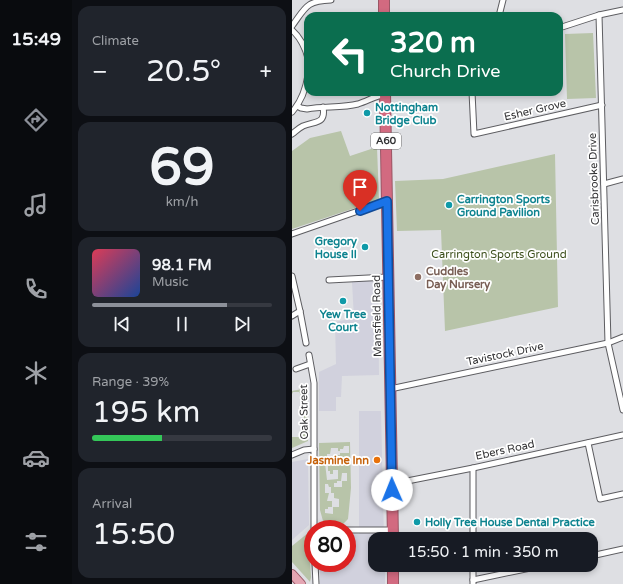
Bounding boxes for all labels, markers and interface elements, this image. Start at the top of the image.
text: 320 m [390,26,476,60]
text: 15:49 [11,28,61,50]
icon: left [324,28,376,80]
text: Climate [92,33,139,49]
text: 20.5° [146,53,221,90]
text: − [92,59,108,85]
text: + [260,59,272,85]
text: Church Drive [390,60,501,82]
street label: Esher Grove [503,97,567,123]
place label: Nottingham Bridge Club [375,101,438,128]
icon: directions [22,106,50,134]
marker: Nottingham Bridge Club [362,108,372,118]
road number: A60 [371,133,401,149]
street label: Carisbrooke Drive [586,133,602,225]
text: 69 [149,136,215,199]
pin [343,170,377,211]
icon: arrive [349,176,371,198]
icon: music [22,191,50,219]
place label: Carrington Sports Ground Pavilion [457,193,551,219]
text: km/h [166,194,198,210]
marker: Carrington Sports Ground Pavilion [444,200,454,210]
place label: Gregory House II [315,235,357,261]
marker: Gregory House II [360,242,370,252]
park label: Carrington Sports Ground [431,248,567,261]
text: 98.1 FM [152,256,212,274]
place label: Cuddles Day Nursery [426,265,490,292]
marker: Cuddles Day Nursery [413,272,423,282]
text: Music [152,274,189,290]
icon: phone [22,275,50,303]
street label: Mansfield Road [370,275,384,357]
marker: Yew Tree Court [338,296,348,306]
place label: Yew Tree Court [320,308,367,334]
icon: previous [111,313,133,335]
icon: pause [171,313,193,335]
icon: next [231,313,253,335]
street label: Tavistock Drive [465,339,545,369]
icon: climate [22,359,50,387]
text: Range · 39% [92,374,169,390]
street label: Oak Street [297,384,311,440]
text: 195 km [92,394,200,431]
street label: Ebers Road [474,437,536,463]
icon: car [22,444,50,472]
place label: Jasmine Inn [306,454,369,467]
marker: Jasmine Inn [372,455,382,465]
position arrow [371,469,413,511]
text: Arrival [92,496,132,512]
text: 15:50 [92,516,175,553]
place label: Holly Tree House Dental Practice [425,516,596,530]
marker: Holly Tree House Dental Practice [412,517,422,527]
speed limit sign: 80 [304,520,356,572]
icon: filters [22,528,50,556]
text: 15:50 · 1 min · 350 m [408,543,558,561]

